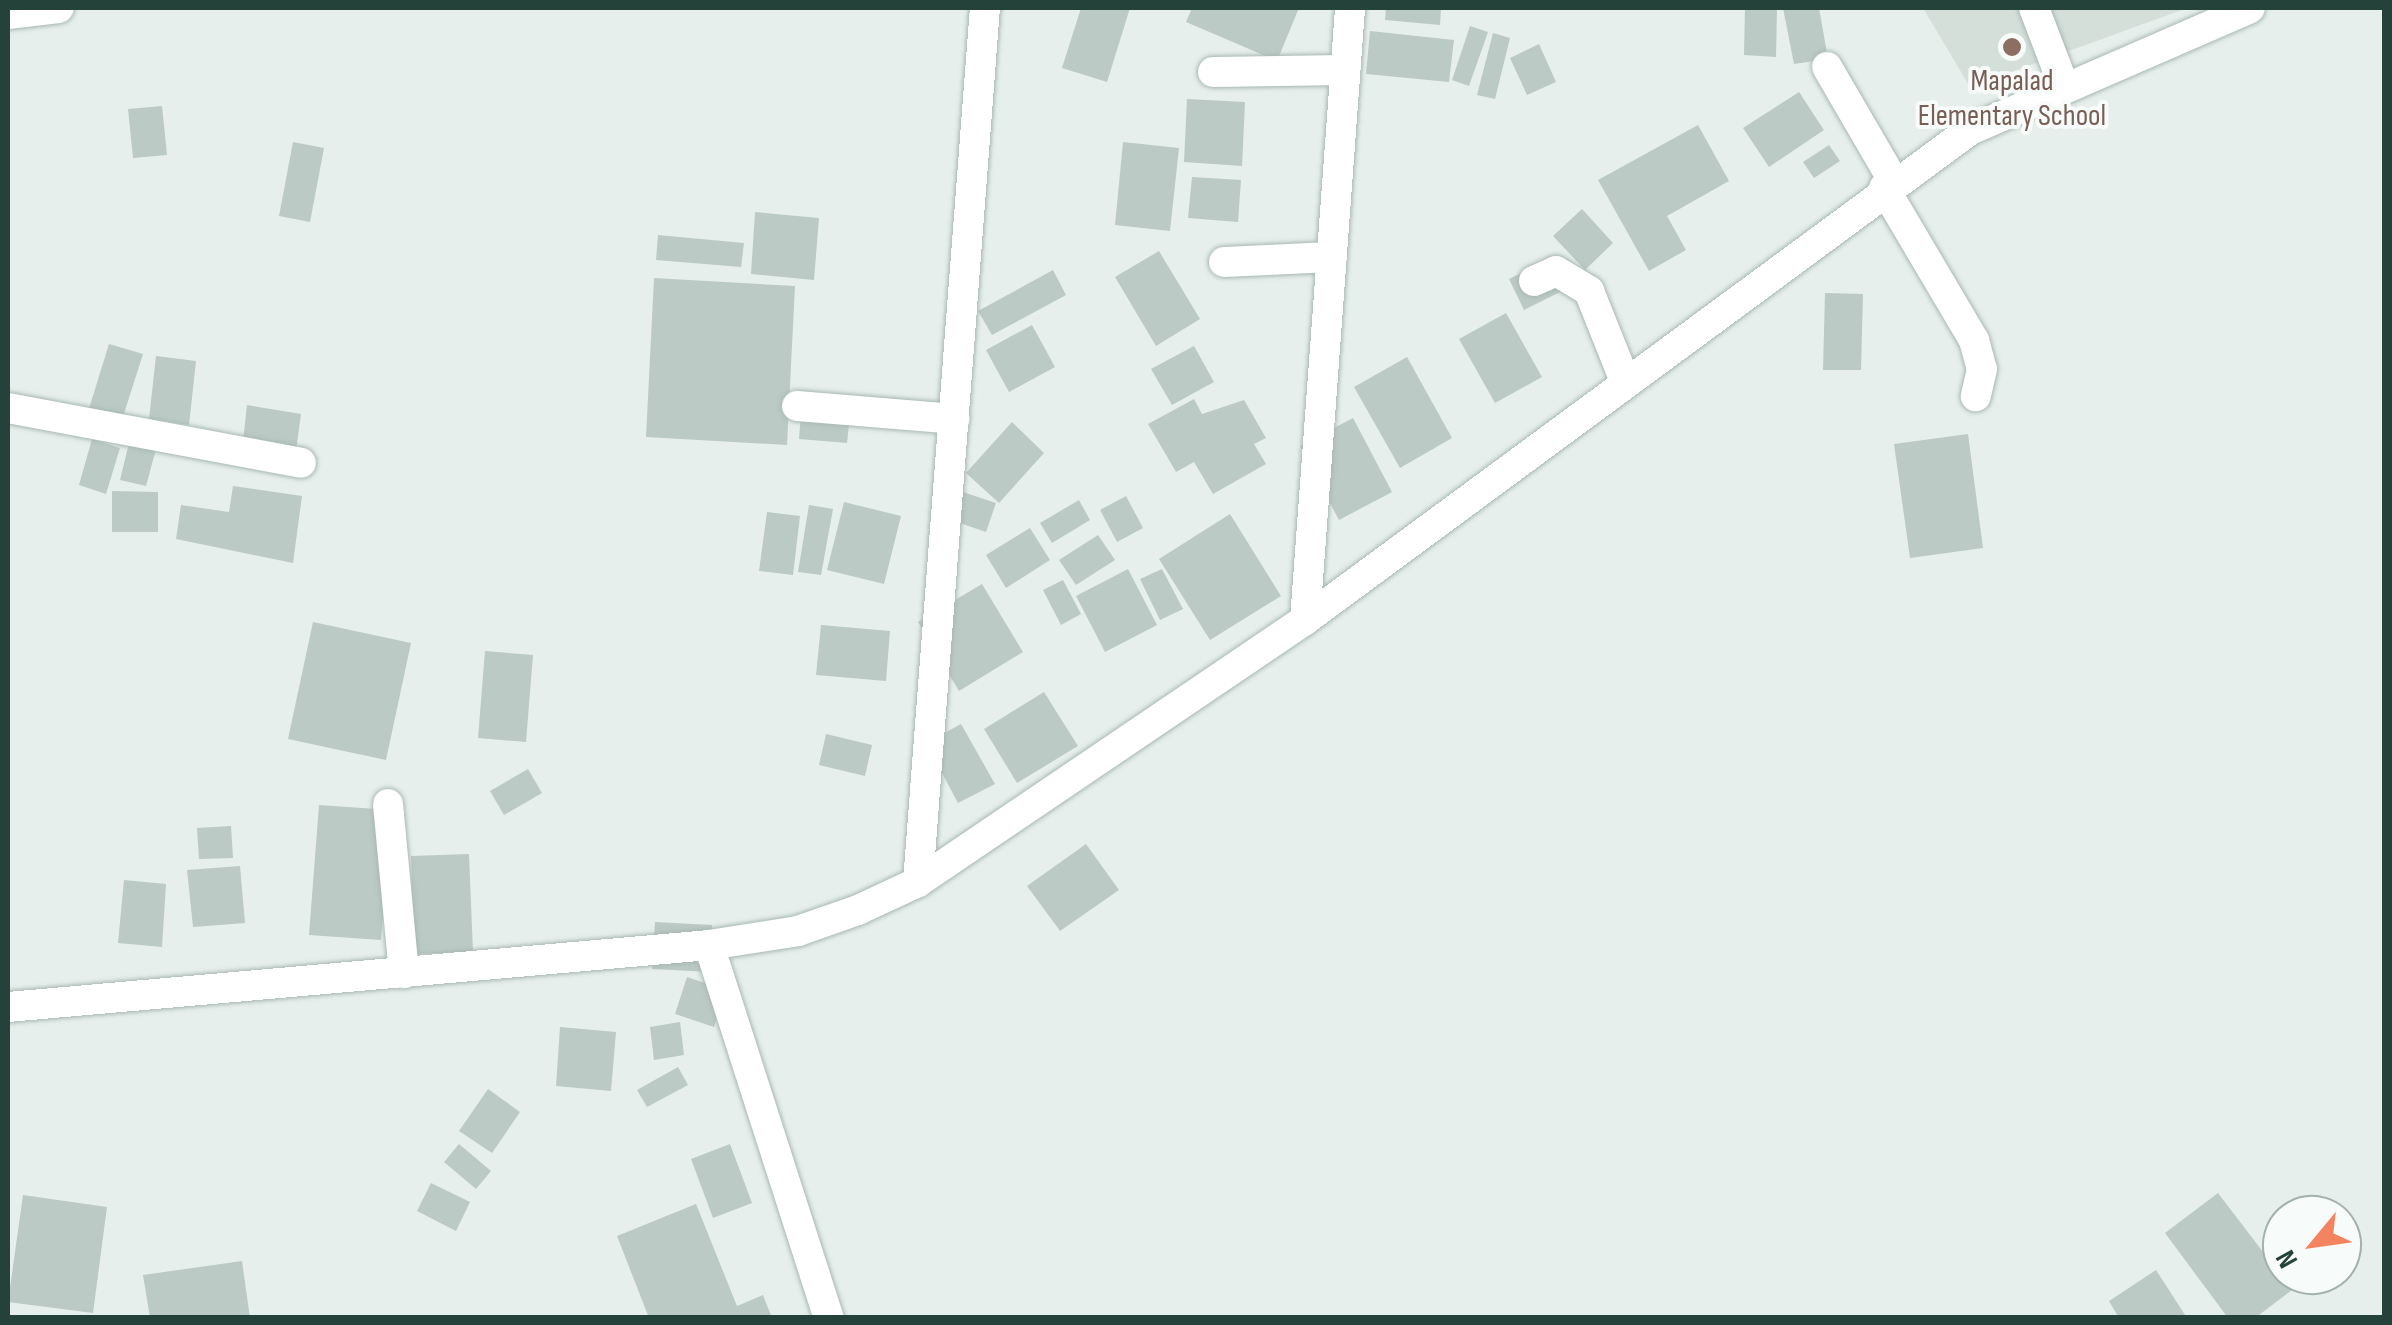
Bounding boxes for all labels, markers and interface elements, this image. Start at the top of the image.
marker: Mapalad Elementary School [2001,36,2023,58]
place label: Mapalad Elementary School [1918,63,2106,134]
north arrow [2262,1195,2362,1295]
text: N [2269,1244,2305,1273]

